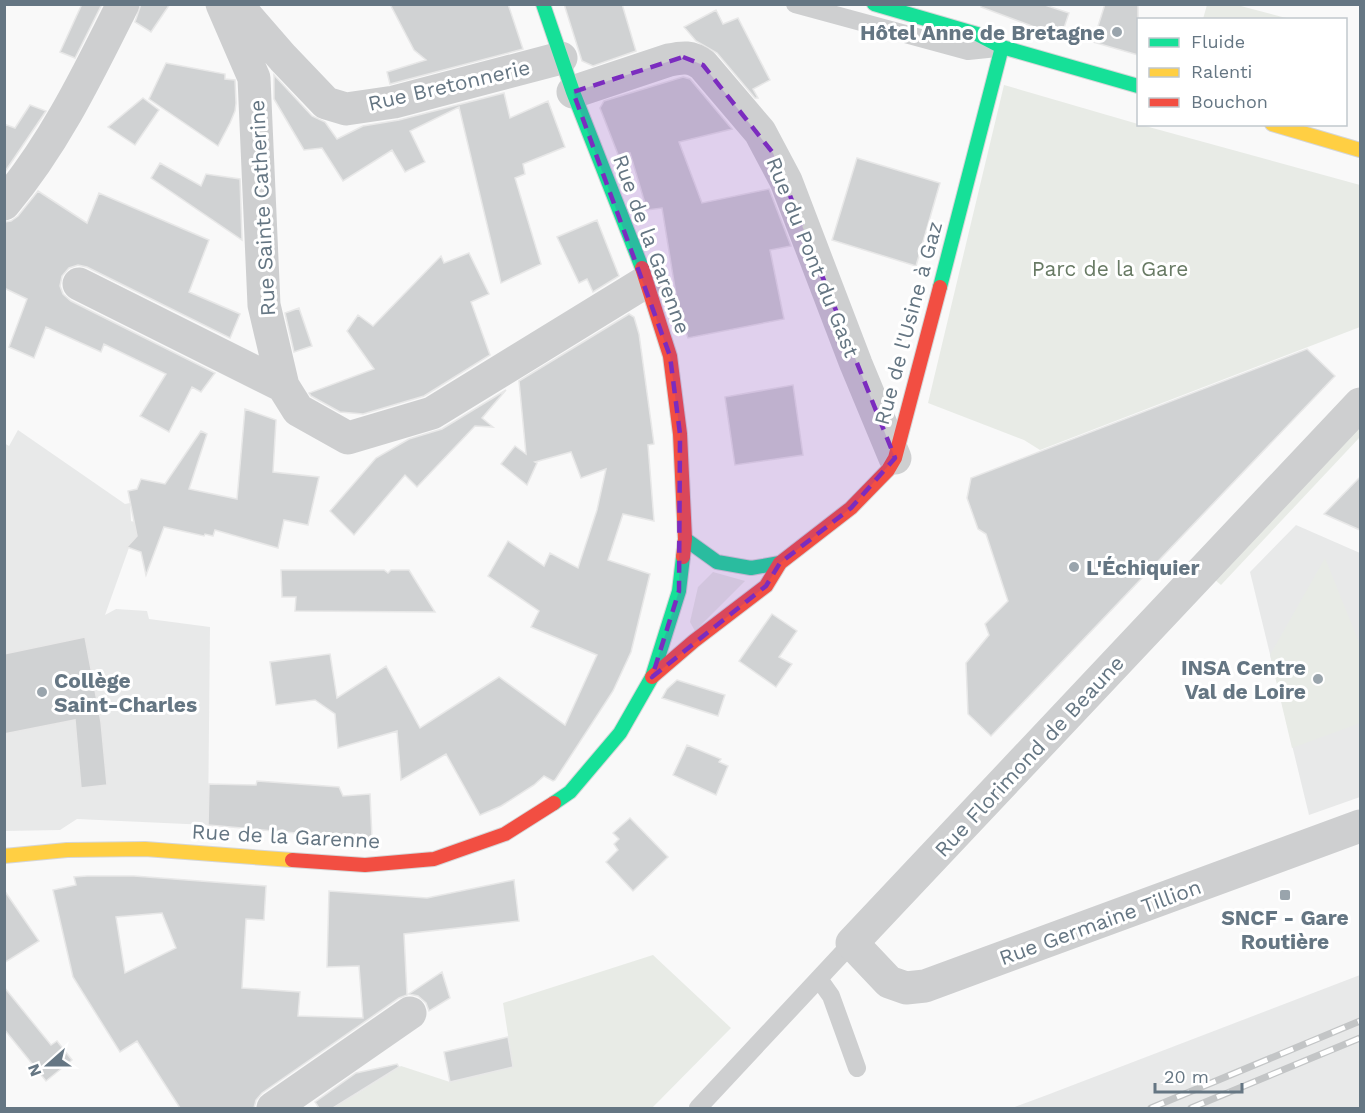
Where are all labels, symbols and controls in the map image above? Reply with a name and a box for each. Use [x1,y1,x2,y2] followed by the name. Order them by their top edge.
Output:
[1137,18,1347,126] legend
[860,20,1105,45] place label: Hôtel Anne de Bretagne
[1110,25,1124,39] marker: Hôtel Anne de Bretagne
[1191,31,1245,52] text: Fluide
[366,54,532,116] street label: Rue Bretonnerie
[1191,61,1252,82] text: Ralenti
[1191,91,1268,112] text: Bouchon
[244,99,280,317] street label: Rue Sainte Catherine
[608,151,696,337] street label: Rue de la Garenne
[761,153,865,361] street label: Rue du Pont du Gast
[869,218,947,428] street label: Rue de l'Usine à Gaz
[1032,256,1188,281] park label: Parc de la Gare
[1086,555,1199,580] place label: L'Échiquier
[1067,560,1081,574] marker: L'Échiquier
[929,650,1129,862] street label: Rue Florimond de Beaune
[1181,655,1306,704] place label: INSA Centre Val de Loire
[54,668,197,717] place label: Collège Saint-Charles
[1311,672,1325,686] marker: INSA Centre Val de Loire
[35,685,49,699] marker: Collège Saint-Charles
[191,819,381,853] street label: Rue de la Garenne
[996,874,1204,970] street label: Rue Germaine Tillion
[1278,888,1292,902] marker: SNCF - Gare Routière
[1221,905,1349,954] place label: SNCF - Gare Routière
[18,1035,78,1095] north arrow
[1155,1056,1242,1094] scale bar
[23,1061,45,1079] text: N
[1164,1066,1209,1087] text: 20 m

